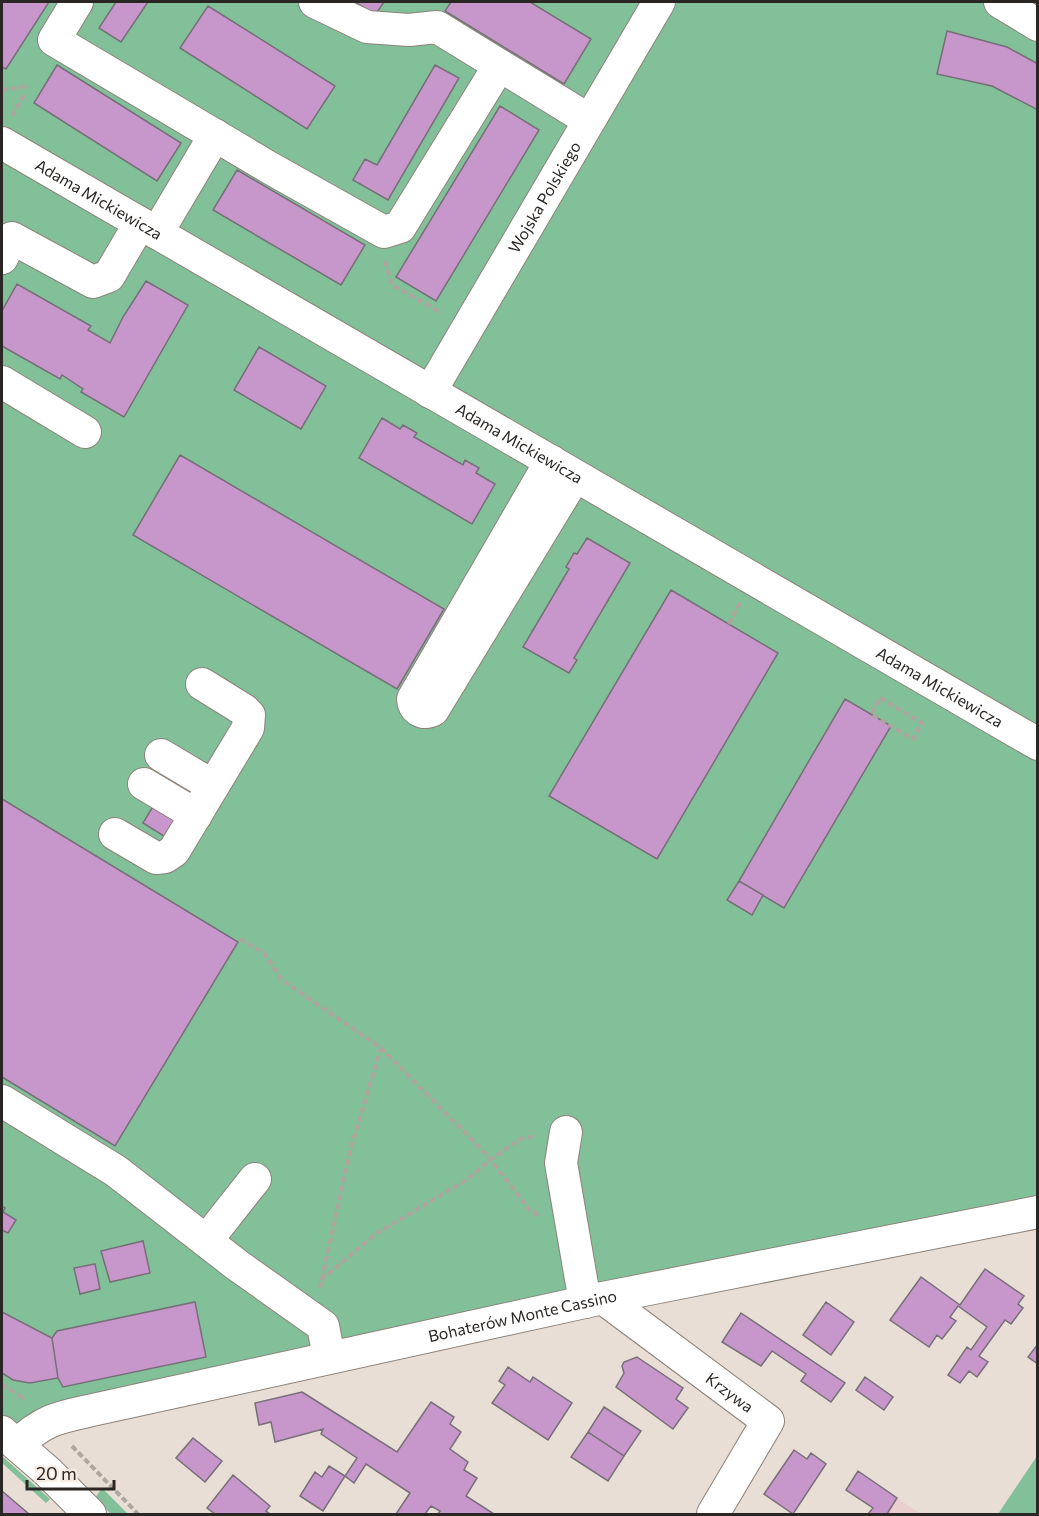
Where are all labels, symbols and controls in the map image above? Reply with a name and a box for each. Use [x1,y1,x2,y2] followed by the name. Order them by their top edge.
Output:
[504,138,584,256] street label: Wojska Polskiego
[32,155,166,243] street label: Adama Mickiewicza
[453,398,586,487] street label: Adama Mickiewicza
[873,642,1007,731] street label: Adama Mickiewicza
[426,1286,618,1345] street label: Bohaterów Monte Cassino
[702,1368,757,1416] street label: Krzywa
[27,1453,114,1491] scale bar
[36,1462,77,1484] text: 20 m

